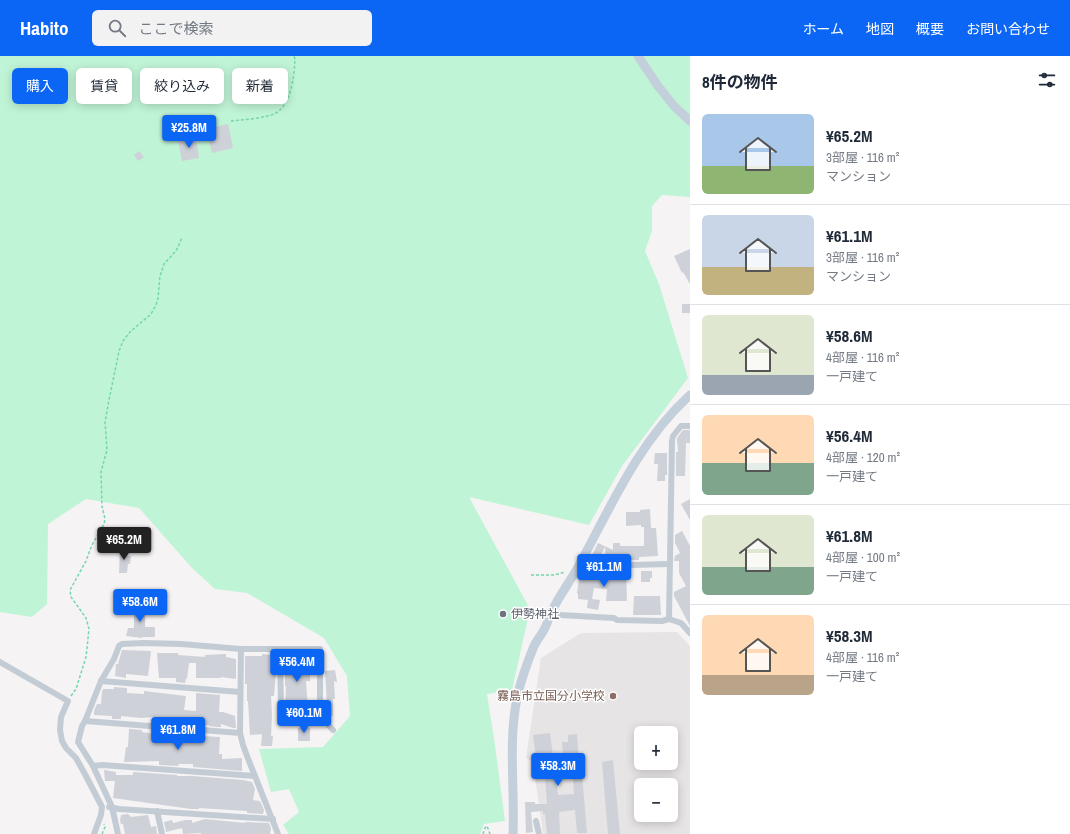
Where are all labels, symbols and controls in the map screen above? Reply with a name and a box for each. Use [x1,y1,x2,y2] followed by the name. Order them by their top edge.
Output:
[92,10,372,46] search box
[20,15,68,41] text: Habito
[106,17,128,39] icon: search
[138,18,214,39] text: ここで検索
[802,20,844,38] text: ホーム
[866,20,894,38] text: 地図
[916,20,944,38] text: 概要
[966,20,1050,38] text: お問い合わせ
[12,68,68,104] chip: 購入
[76,68,132,104] chip: 賃貸
[140,68,224,104] chip: 絞り込み
[232,68,288,104] chip: 新着
[1036,69,1058,91] icon: filters
[702,70,778,93] text: 8件の物件
[156,115,222,149] pin: ¥25.8M
[171,119,207,136] text: ¥25.8M
[826,124,873,147] text: ¥65.2M
[734,130,782,178] icon: home
[826,149,899,166] text: 3部屋 · 116 m²
[826,168,891,185] text: マンション
[826,224,873,247] text: ¥61.1M
[734,231,782,279] icon: home
[826,249,899,266] text: 3部屋 · 116 m²
[826,268,891,285] text: マンション
[826,324,873,347] text: ¥58.6M
[734,331,782,379] icon: home
[826,349,899,366] text: 4部屋 · 116 m²
[826,368,878,385] text: 一戸建て
[826,424,873,447] text: ¥56.4M
[734,431,782,479] icon: home
[826,449,900,466] text: 4部屋 · 120 m²
[826,468,878,485] text: 一戸建て
[826,524,873,547] text: ¥61.8M
[91,527,157,561] pin: ¥65.2M
[106,531,142,548] text: ¥65.2M
[734,531,782,579] icon: home
[826,549,900,566] text: 4部屋 · 100 m²
[571,554,637,588] pin: ¥61.1M
[586,558,622,575] text: ¥61.1M
[826,568,878,585] text: 一戸建て
[107,589,173,623] pin: ¥58.6M
[122,593,158,610] text: ¥58.6M
[511,606,559,622] place label: 伊勢神社
[498,609,508,619] marker: 伊勢神社
[826,624,873,647] text: ¥58.3M
[734,631,782,679] icon: home
[264,649,330,683] pin: ¥56.4M
[826,649,899,666] text: 4部屋 · 116 m²
[279,653,315,670] text: ¥56.4M
[826,668,878,685] text: 一戸建て
[497,688,605,704] place label: 霧島市立国分小学校
[608,691,618,701] marker: 霧島市立国分小学校
[271,700,337,734] pin: ¥60.1M
[286,704,322,721] text: ¥60.1M
[145,717,211,751] pin: ¥61.8M
[160,721,196,738] text: ¥61.8M
[634,726,678,822] map controls
[634,726,678,770] button: +
[525,753,591,787] pin: ¥58.3M
[540,757,576,774] text: ¥58.3M
[634,778,678,822] button: −

